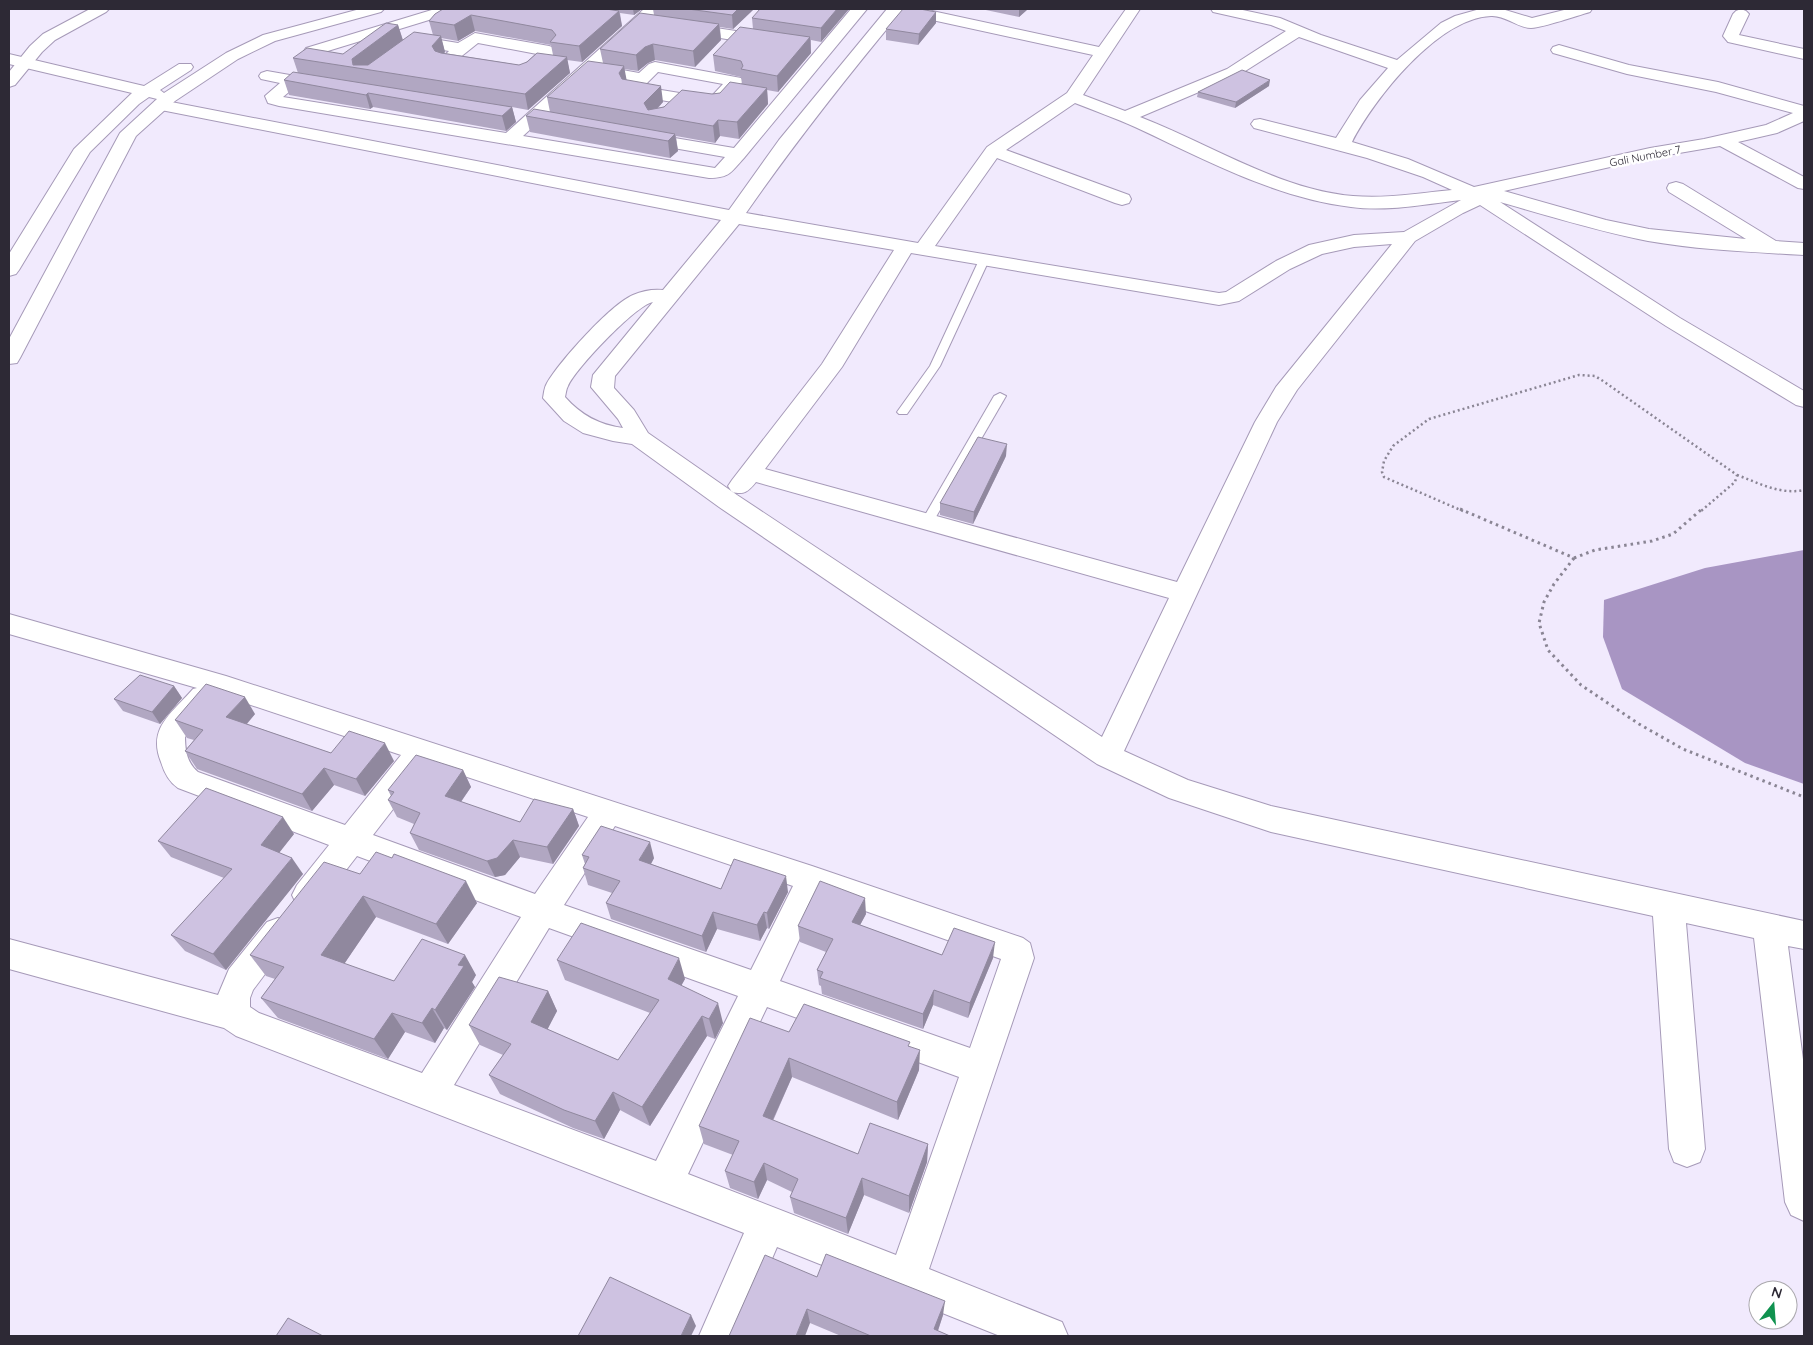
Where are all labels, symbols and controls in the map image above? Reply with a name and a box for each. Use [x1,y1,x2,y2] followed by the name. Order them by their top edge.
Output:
[1608,142,1682,170] street label: Gali Number 7
[1748,1280,1798,1330] north arrow
[1769,1282,1784,1303] text: N

